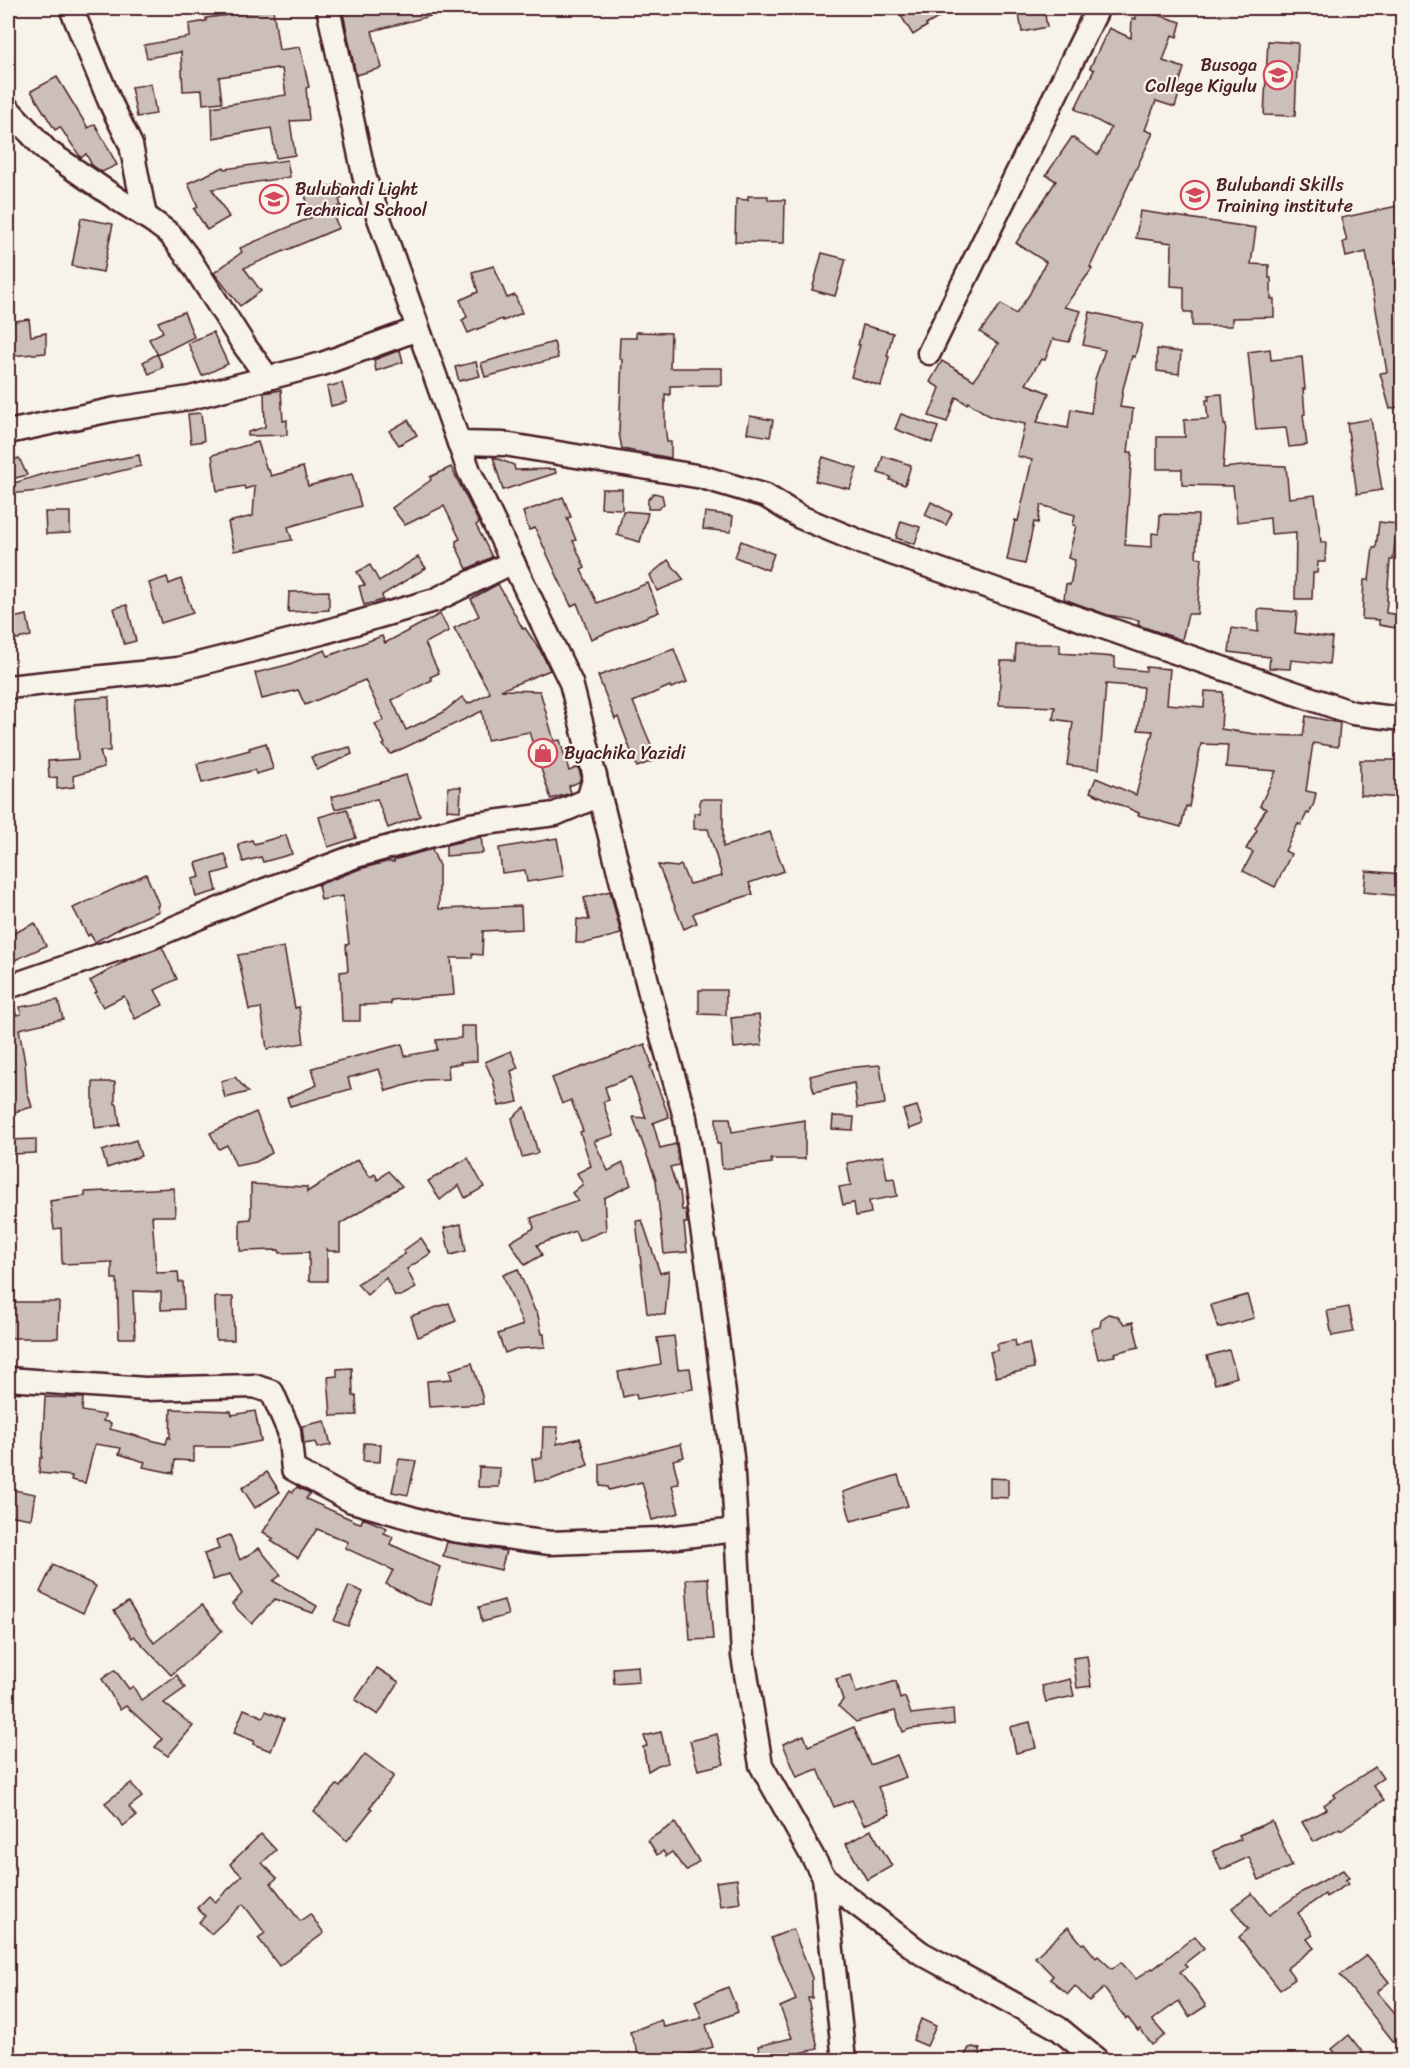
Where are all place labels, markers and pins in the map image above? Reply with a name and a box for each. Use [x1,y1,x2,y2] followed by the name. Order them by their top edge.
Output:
[1145,49,1257,102] place label: Busoga College Kigulu
[1262,59,1294,91] school or university icon: Busoga College Kigulu
[1216,169,1353,222] place label: Bulubandi Skills Training institute
[295,173,428,226] place label: Bulubandi Light Technical School
[1179,179,1211,211] school or university icon: Bulubandi Skills Training institute
[258,183,290,215] school or university icon: Bulubandi Light Technical School
[527,737,559,769] shop icon: Byachika Yazidi
[564,737,686,769] place label: Byachika Yazidi

